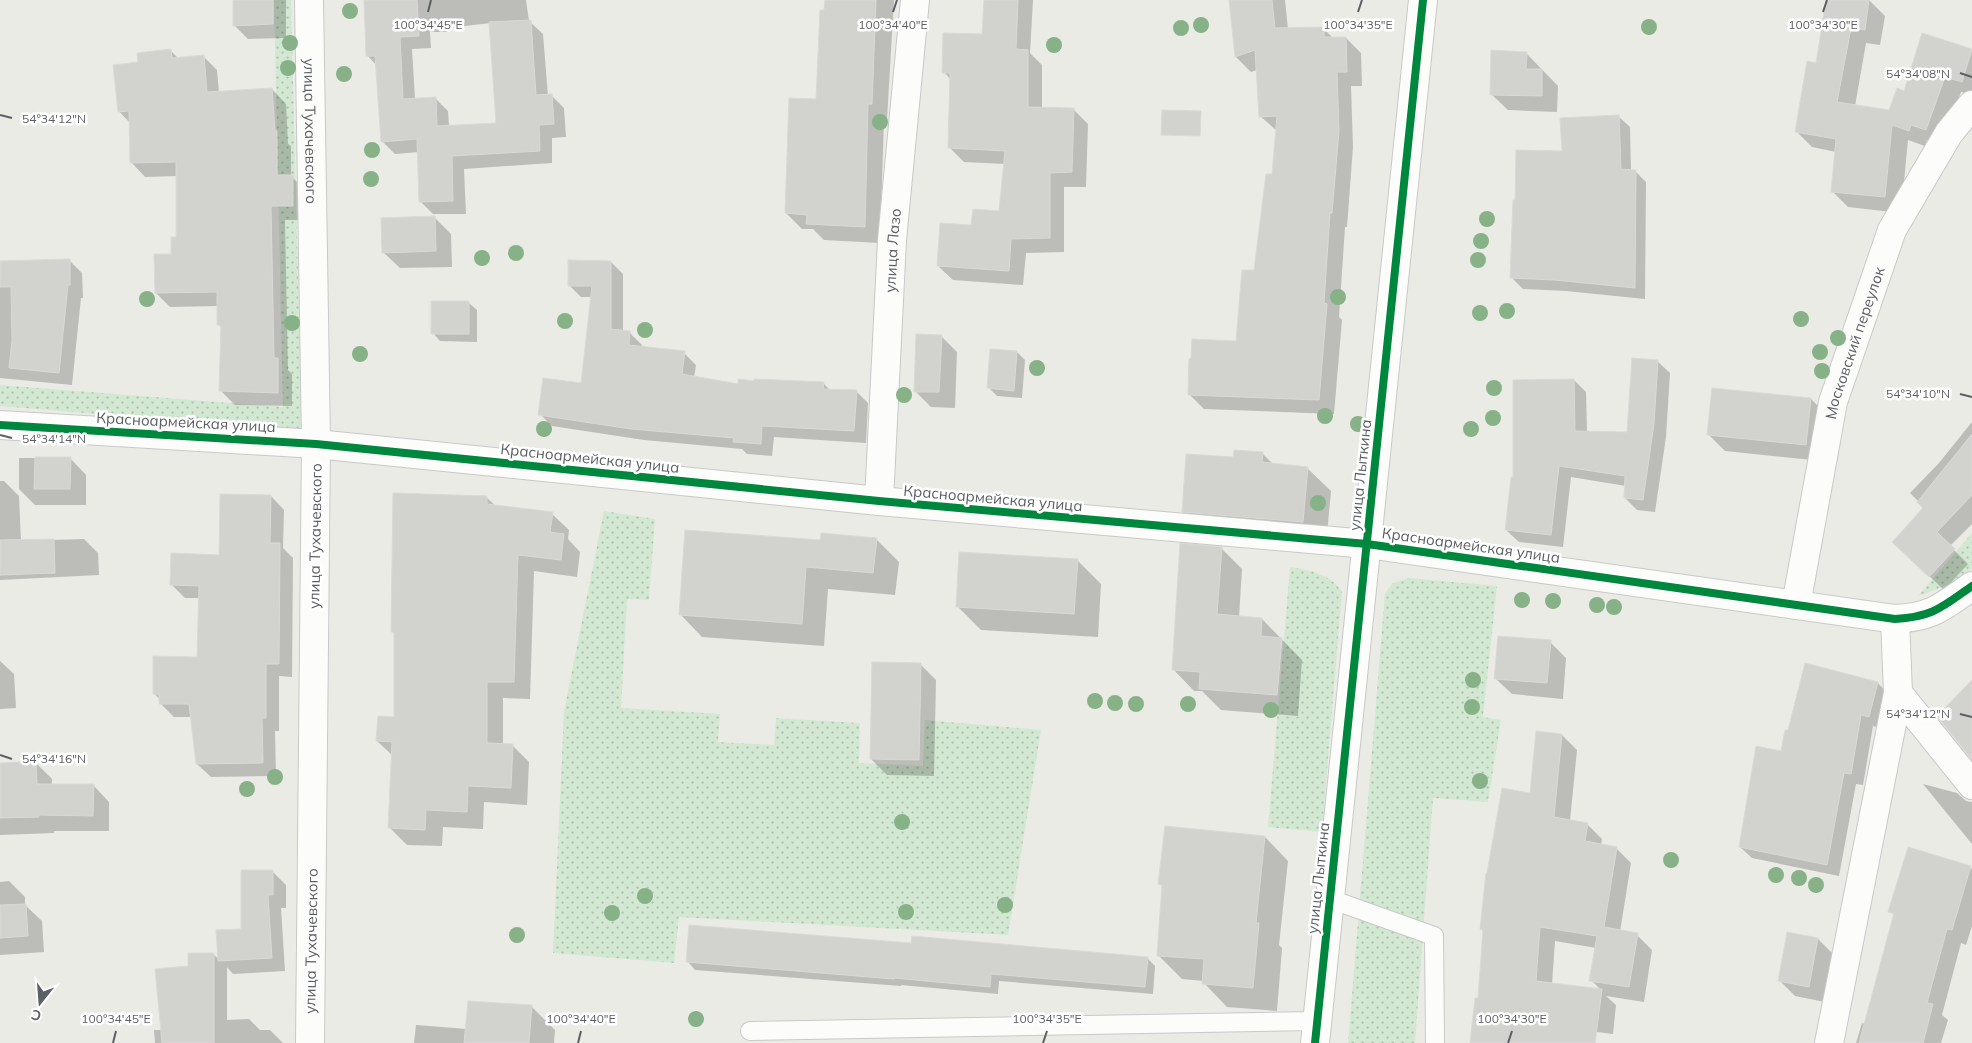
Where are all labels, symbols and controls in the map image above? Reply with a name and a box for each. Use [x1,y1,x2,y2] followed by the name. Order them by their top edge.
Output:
[393,17,463,32] text: 100°34'45"E
[858,17,928,32] text: 100°34'40"E
[1323,17,1393,32] text: 100°34'35"E
[1788,17,1858,32] text: 100°34'30"E
[300,58,322,204] street label: улица Тухачевского
[1886,66,1950,81] text: 54°34'08"N
[22,111,86,126] text: 54°34'12"N
[880,207,905,293] street label: улица Лазо
[1821,263,1889,421] street label: Московский переулок
[1886,386,1950,401] text: 54°34'10"N
[96,408,276,436] street label: Красноармейская улица
[1345,418,1375,532] street label: улица Лыткина
[22,431,86,446] text: 54°34'14"N
[500,439,680,477] street label: Красноармейская улица
[304,463,326,609] street label: улица Тухачевского
[903,481,1083,515] street label: Красноармейская улица
[1381,523,1561,567] street label: Красноармейская улица
[1886,706,1950,721] text: 54°34'12"N
[22,751,86,766] text: 54°34'16"N
[1303,821,1333,935] street label: улица Лыткина
[300,868,322,1014] street label: улица Тухачевского
[15,978,65,1028] north arrow
[29,1005,43,1025] text: С
[81,1011,151,1026] text: 100°34'45"E
[546,1011,616,1026] text: 100°34'40"E
[1012,1011,1082,1026] text: 100°34'35"E
[1477,1011,1547,1026] text: 100°34'30"E

